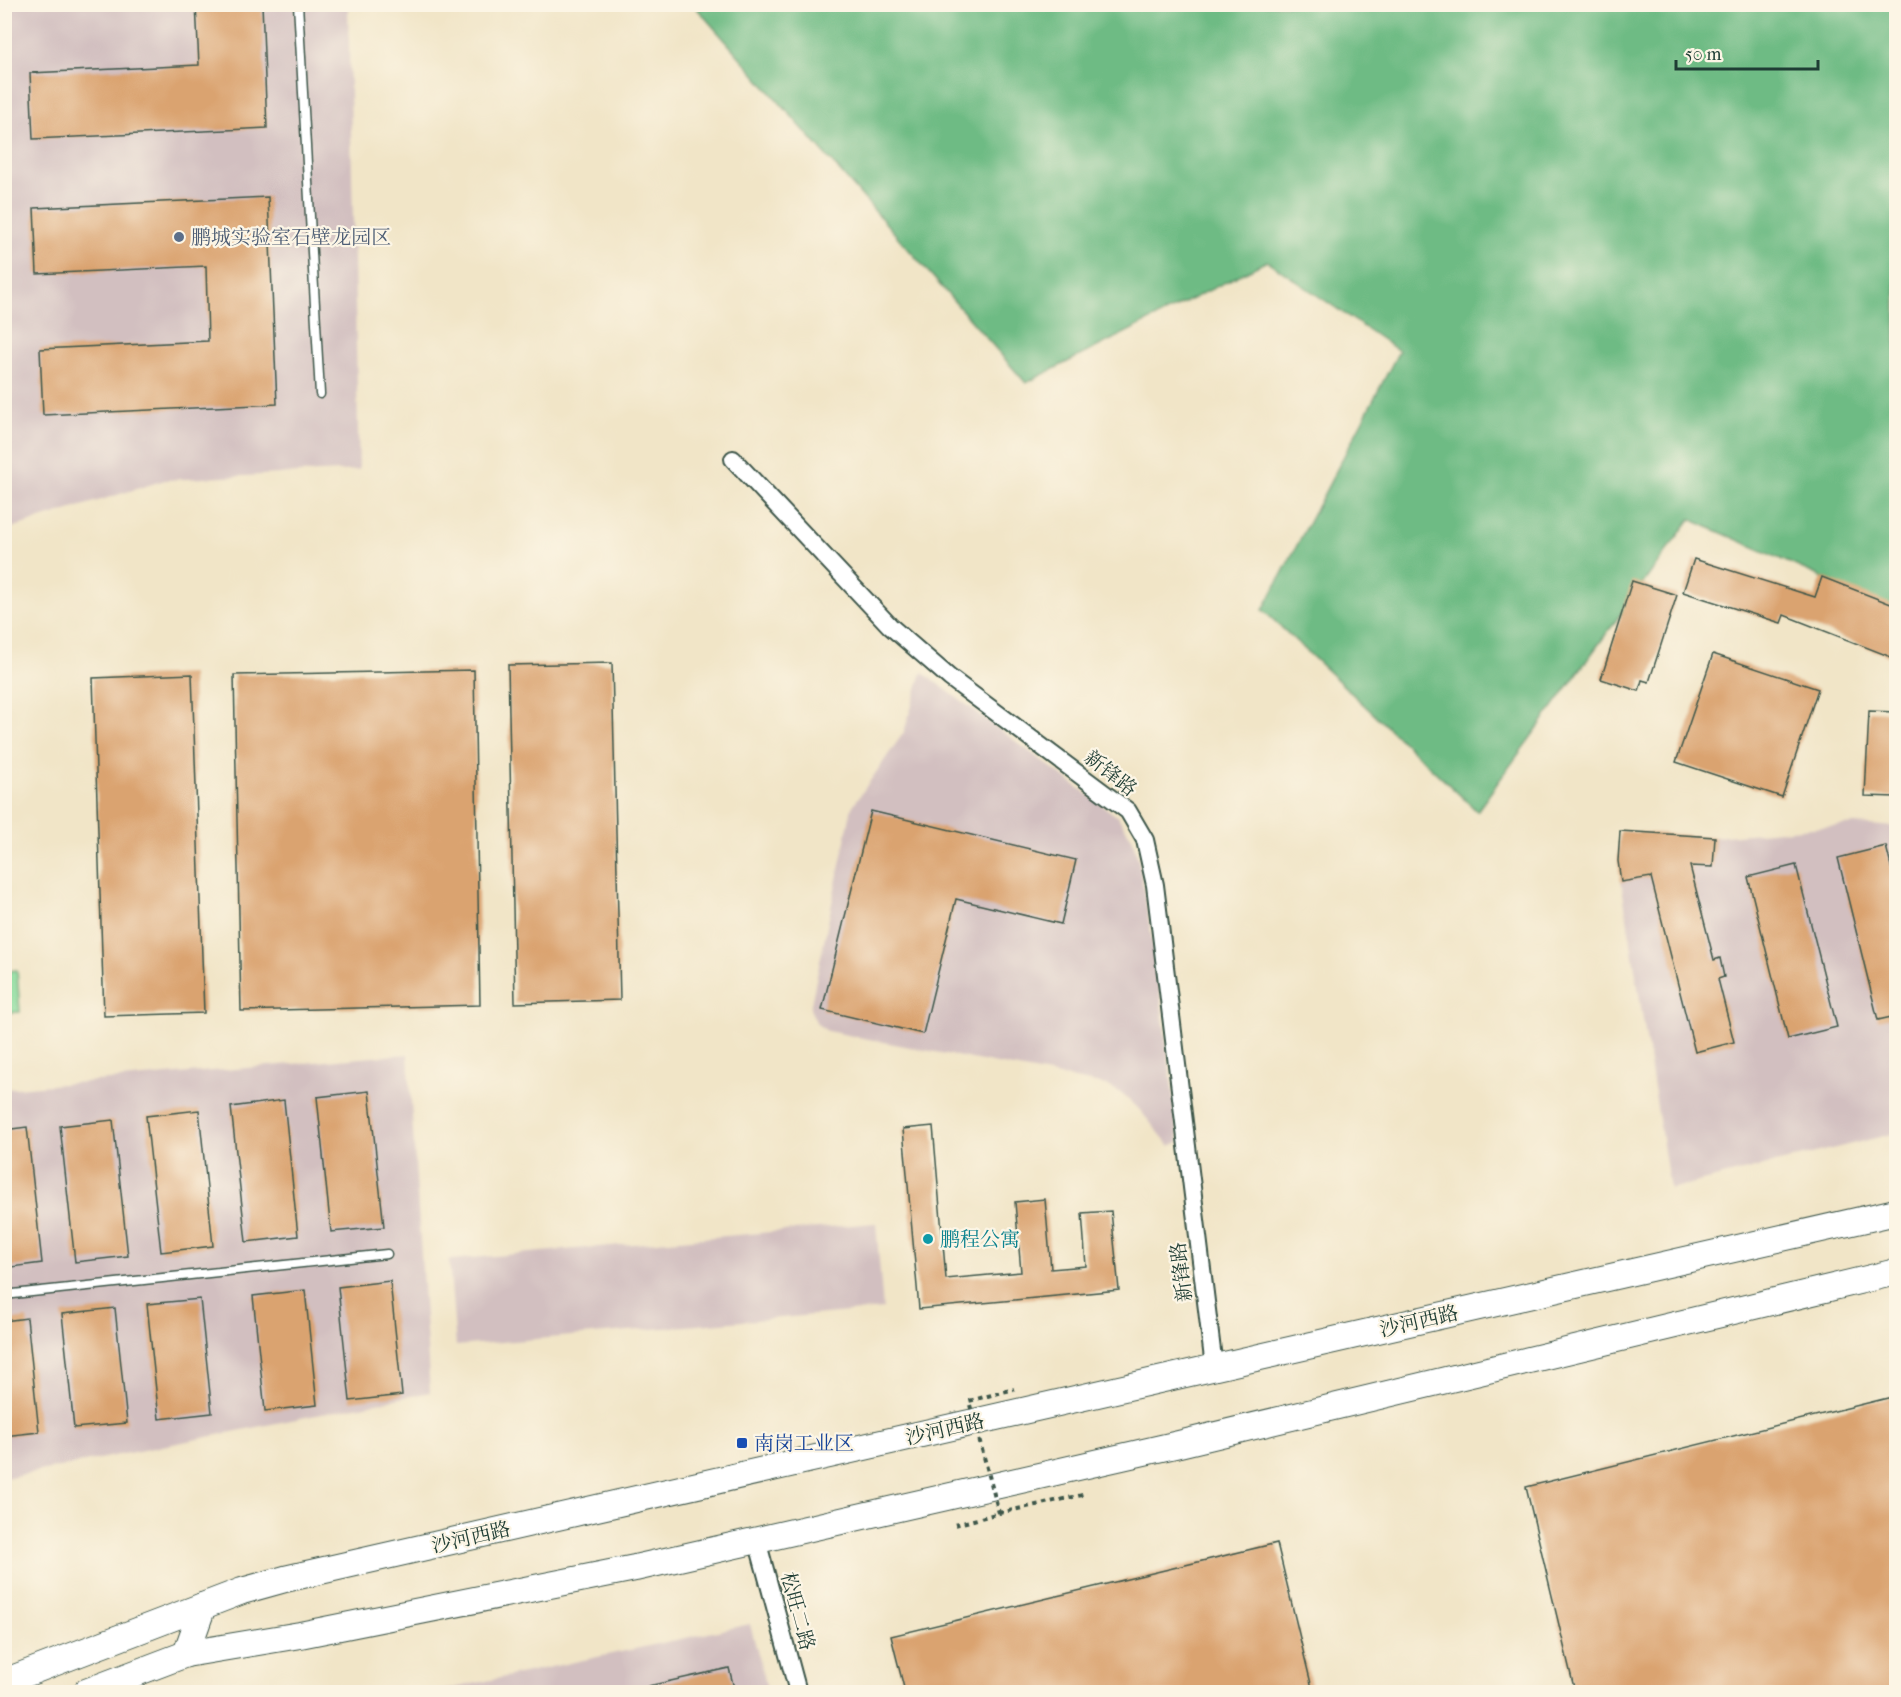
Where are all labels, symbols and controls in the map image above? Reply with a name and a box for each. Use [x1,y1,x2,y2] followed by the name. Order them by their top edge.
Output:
[1676,33,1818,71] scale bar
[1685,44,1722,65] text: 50 m
[191,226,391,249] place label: 鹏城实验室石壁龙园区
[172,230,186,244] marker: 鹏城实验室石壁龙园区
[1080,746,1141,801] street label: 新锋路
[940,1228,1020,1251] place label: 鹏程公寓
[921,1232,935,1246] marker: 鹏程公寓
[1166,1241,1197,1303] street label: 新锋路
[1378,1301,1461,1342] street label: 沙河西路
[904,1409,987,1450] street label: 沙河西路
[754,1432,854,1455] place label: 南岗工业区
[735,1436,749,1450] marker: 南岗工业区
[430,1517,513,1558] street label: 沙河西路
[776,1570,819,1653] street label: 松旺二路

